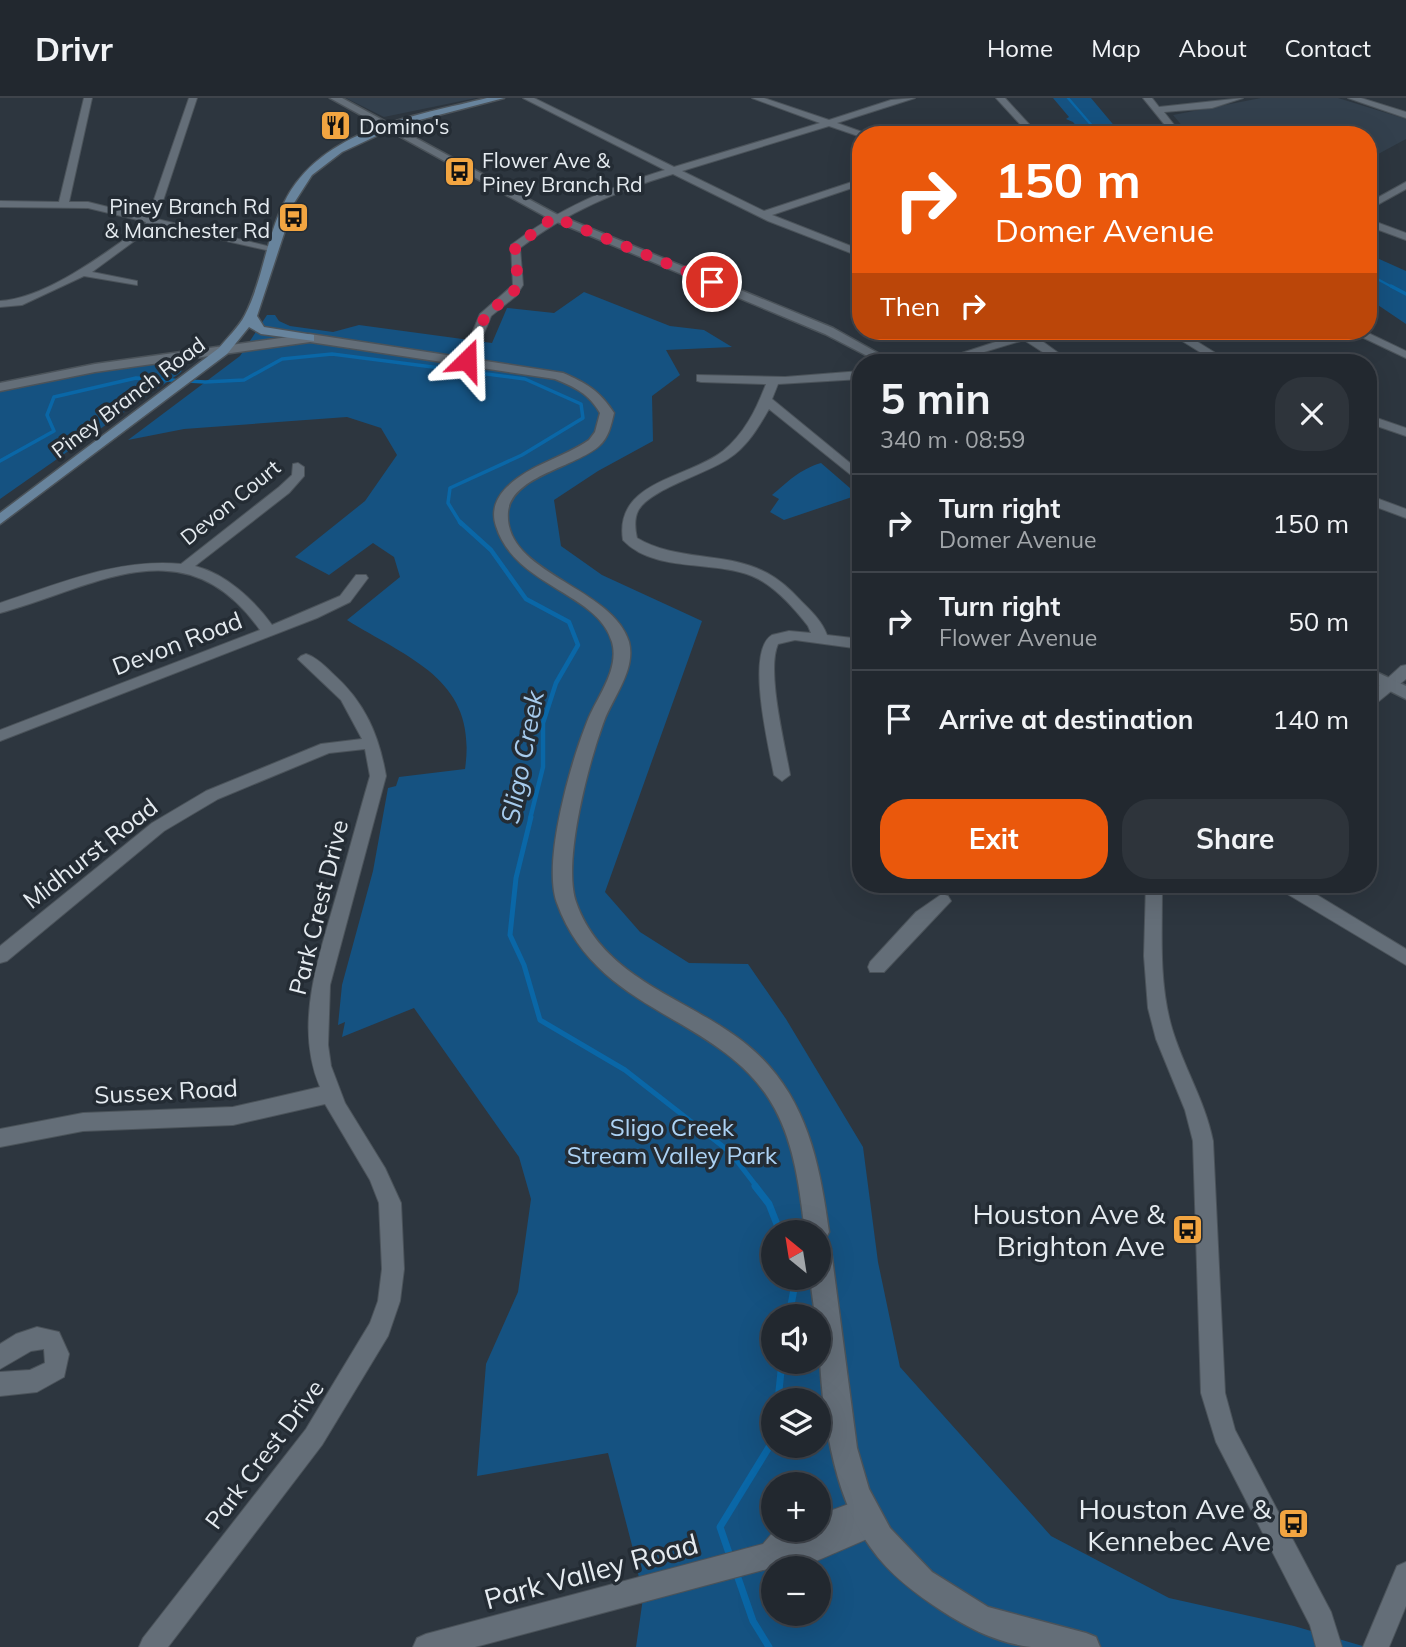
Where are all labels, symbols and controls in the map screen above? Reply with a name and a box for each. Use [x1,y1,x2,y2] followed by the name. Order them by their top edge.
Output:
[35,28,113,69] text: Drivr
[987,33,1053,63] text: Home
[1091,33,1141,63] text: Map
[1179,33,1247,63] text: About
[1285,33,1371,63] text: Contact
[319,109,353,143] restaurant icon: Domino's
[359,113,449,139] place label: Domino's
[482,147,643,197] place label: Flower Ave & Piney Branch Rd
[995,149,1141,210] text: 150 m
[880,154,971,245] icon: right
[442,155,476,189] bus stop icon: Flower Ave & Piney Branch Rd
[104,193,270,243] place label: Piney Branch Rd & Manchester Rd
[276,201,310,235] bus stop icon: Piney Branch Rd & Manchester Rd
[995,210,1214,250] text: Domer Avenue
[682,252,742,312] pin
[693,263,731,301] icon: arrive
[954,287,992,325] icon: right
[880,290,940,323] text: Then
[430,323,504,397] position arrow
[46,331,210,463] street label: Piney Branch Road
[880,372,991,425] text: 5 min
[1275,377,1349,451] button: close
[880,425,1025,454] text: 340 m · 08:59
[175,454,285,550] street label: Devon Court
[939,492,1060,525] text: Turn right
[880,504,918,542] icon: right
[1273,507,1349,540] text: 150 m
[939,525,1097,554] text: Domer Avenue
[939,590,1060,623] text: Turn right
[880,602,918,640] icon: right
[108,605,246,681] street label: Devon Road
[1288,605,1349,638] text: 50 m
[939,623,1097,652] text: Flower Avenue
[493,687,551,826] water label: Sligo Creek
[880,700,918,738] icon: arrive
[939,703,1194,736] text: Arrive at destination
[1273,703,1349,736] text: 140 m
[17,791,163,915] street label: Midhurst Road
[880,799,1108,879] button: Exit
[1122,799,1349,879] button: Share
[282,816,354,998] street label: Park Crest Drive
[94,1072,238,1110] street label: Sussex Road
[567,1112,778,1170] park label: Sligo Creek Stream Valley Park
[972,1196,1166,1263] place label: Houston Ave & Brighton Ave
[1171,1212,1205,1246] bus stop icon: Houston Ave & Brighton Ave
[761,1220,831,1290] north arrow
[761,1220,831,1626] map controls
[761,1304,831,1374] button: sound
[198,1373,330,1535] street label: Park Crest Drive
[761,1388,831,1458] button: layers
[761,1472,831,1542] button: +
[1078,1491,1272,1558] place label: Houston Ave & Kennebec Ave
[1277,1507,1311,1541] bus stop icon: Houston Ave & Kennebec Ave
[480,1526,702,1616] street label: Park Valley Road
[761,1556,831,1626] button: −

